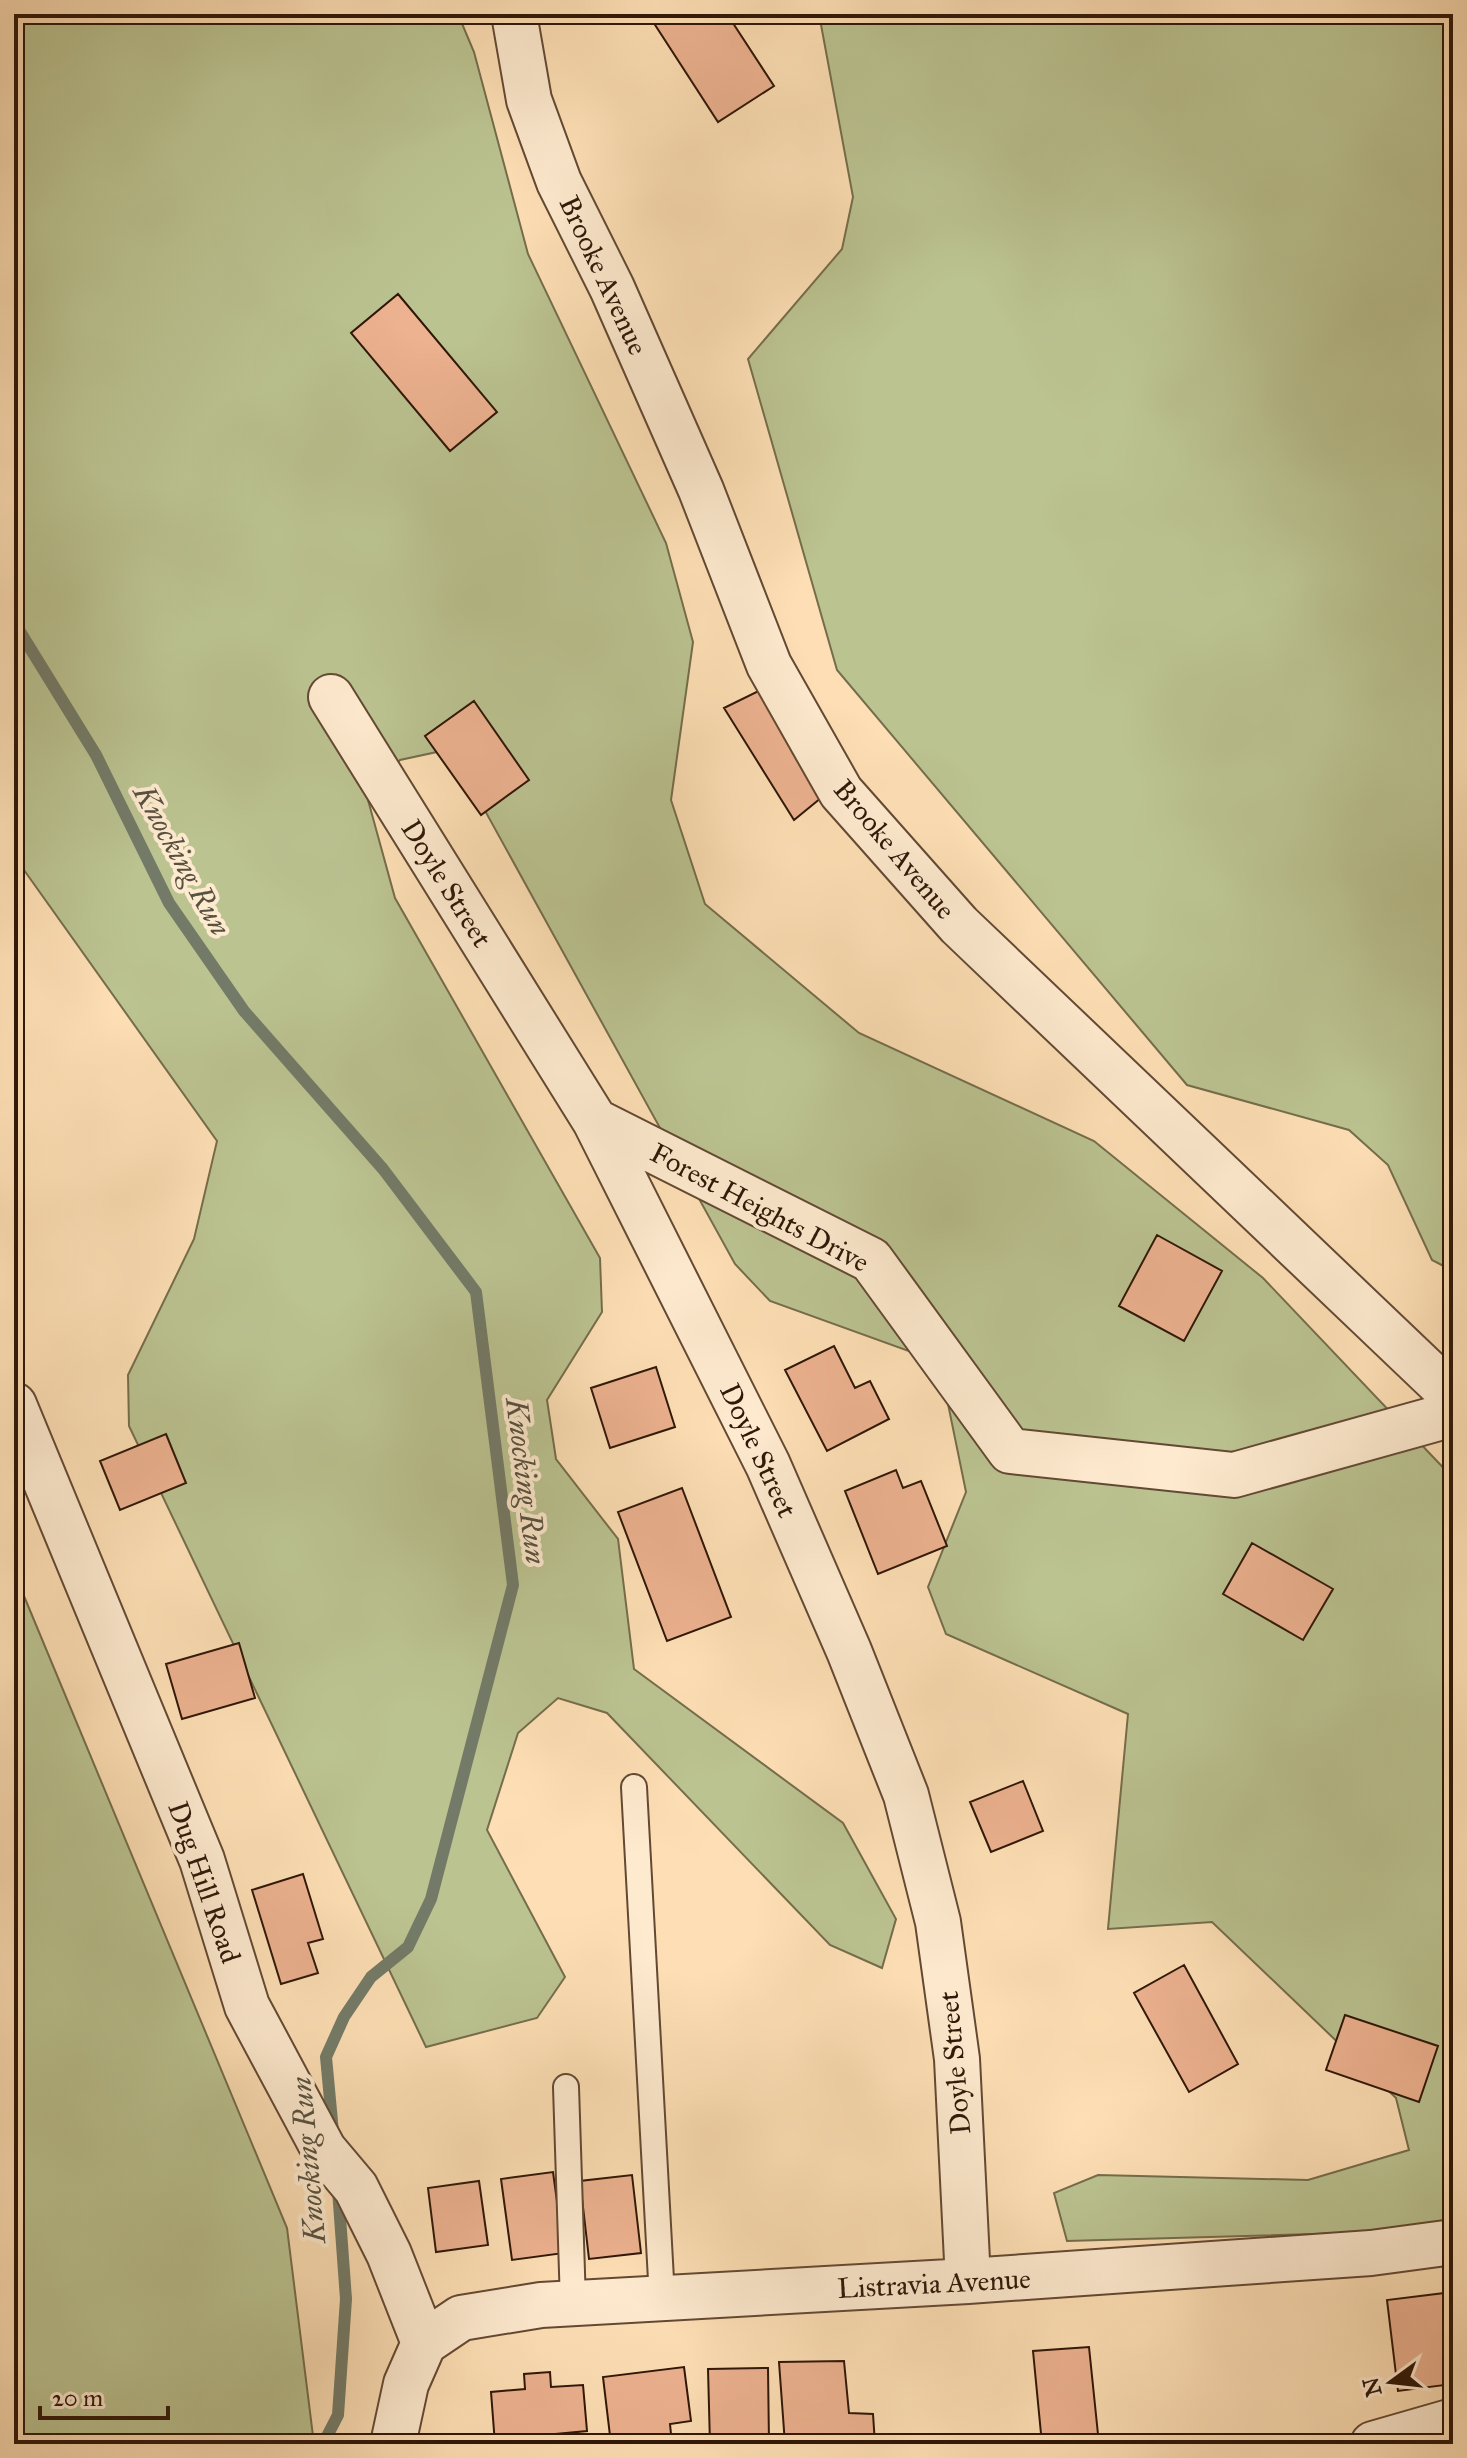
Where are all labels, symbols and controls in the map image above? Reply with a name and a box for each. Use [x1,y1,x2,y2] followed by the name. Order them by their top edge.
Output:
[551,190,656,360] street label: Brooke Avenue
[826,772,963,926] street label: Brooke Avenue
[125,776,238,942] water label: Knocking Run
[394,813,500,954] street label: Doyle Street
[644,1135,875,1280] street label: Forest Heights Drive
[712,1378,805,1523] street label: Doyle Street
[498,1394,554,1566] water label: Knocking Run
[160,1797,249,1968] street label: Dug Hill Road
[931,1990,978,2136] street label: Doyle Street
[283,2075,333,2247] water label: Knocking Run
[836,2261,1032,2306] street label: Listravia Avenue
[1351,2342,1431,2422] north arrow
[40,2370,168,2420] scale bar
[1357,2374,1388,2400] text: N
[52,2383,103,2413] text: 20 m

